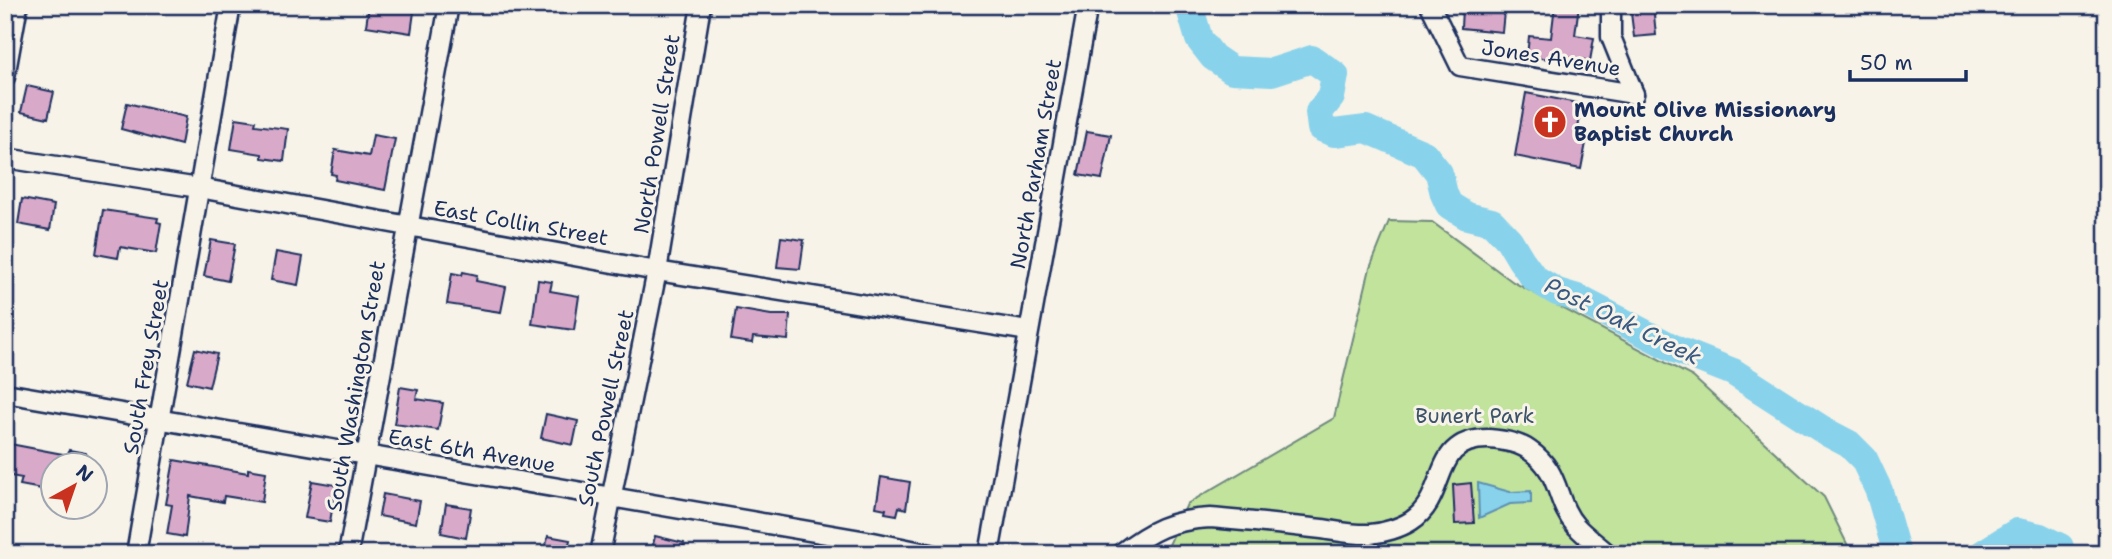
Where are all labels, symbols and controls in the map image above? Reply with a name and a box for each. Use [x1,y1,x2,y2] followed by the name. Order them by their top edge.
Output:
[627,32,687,236] street label: North Powell Street
[1479,33,1623,83] street label: Jones Avenue
[1850,38,1965,82] scale bar
[1860,49,1913,77] text: 50 m
[1004,57,1068,271] street label: North Parham Street
[1574,96,1836,148] place label: Mount Olive Missionary Baptist Church
[1531,103,1569,141] church icon: Mount Olive Missionary Baptist Church
[431,194,611,252] street label: East Collin Street
[320,258,392,514] street label: South Washington Street
[1540,270,1706,372] water label: Post Oak Creek
[117,277,175,457] street label: South Frey Street
[571,307,641,509] street label: South Powell Street
[1415,402,1535,430] park label: Bunert Park
[386,422,558,480] street label: East 6th Avenue
[38,450,108,520] north arrow
[71,459,98,488] text: N

